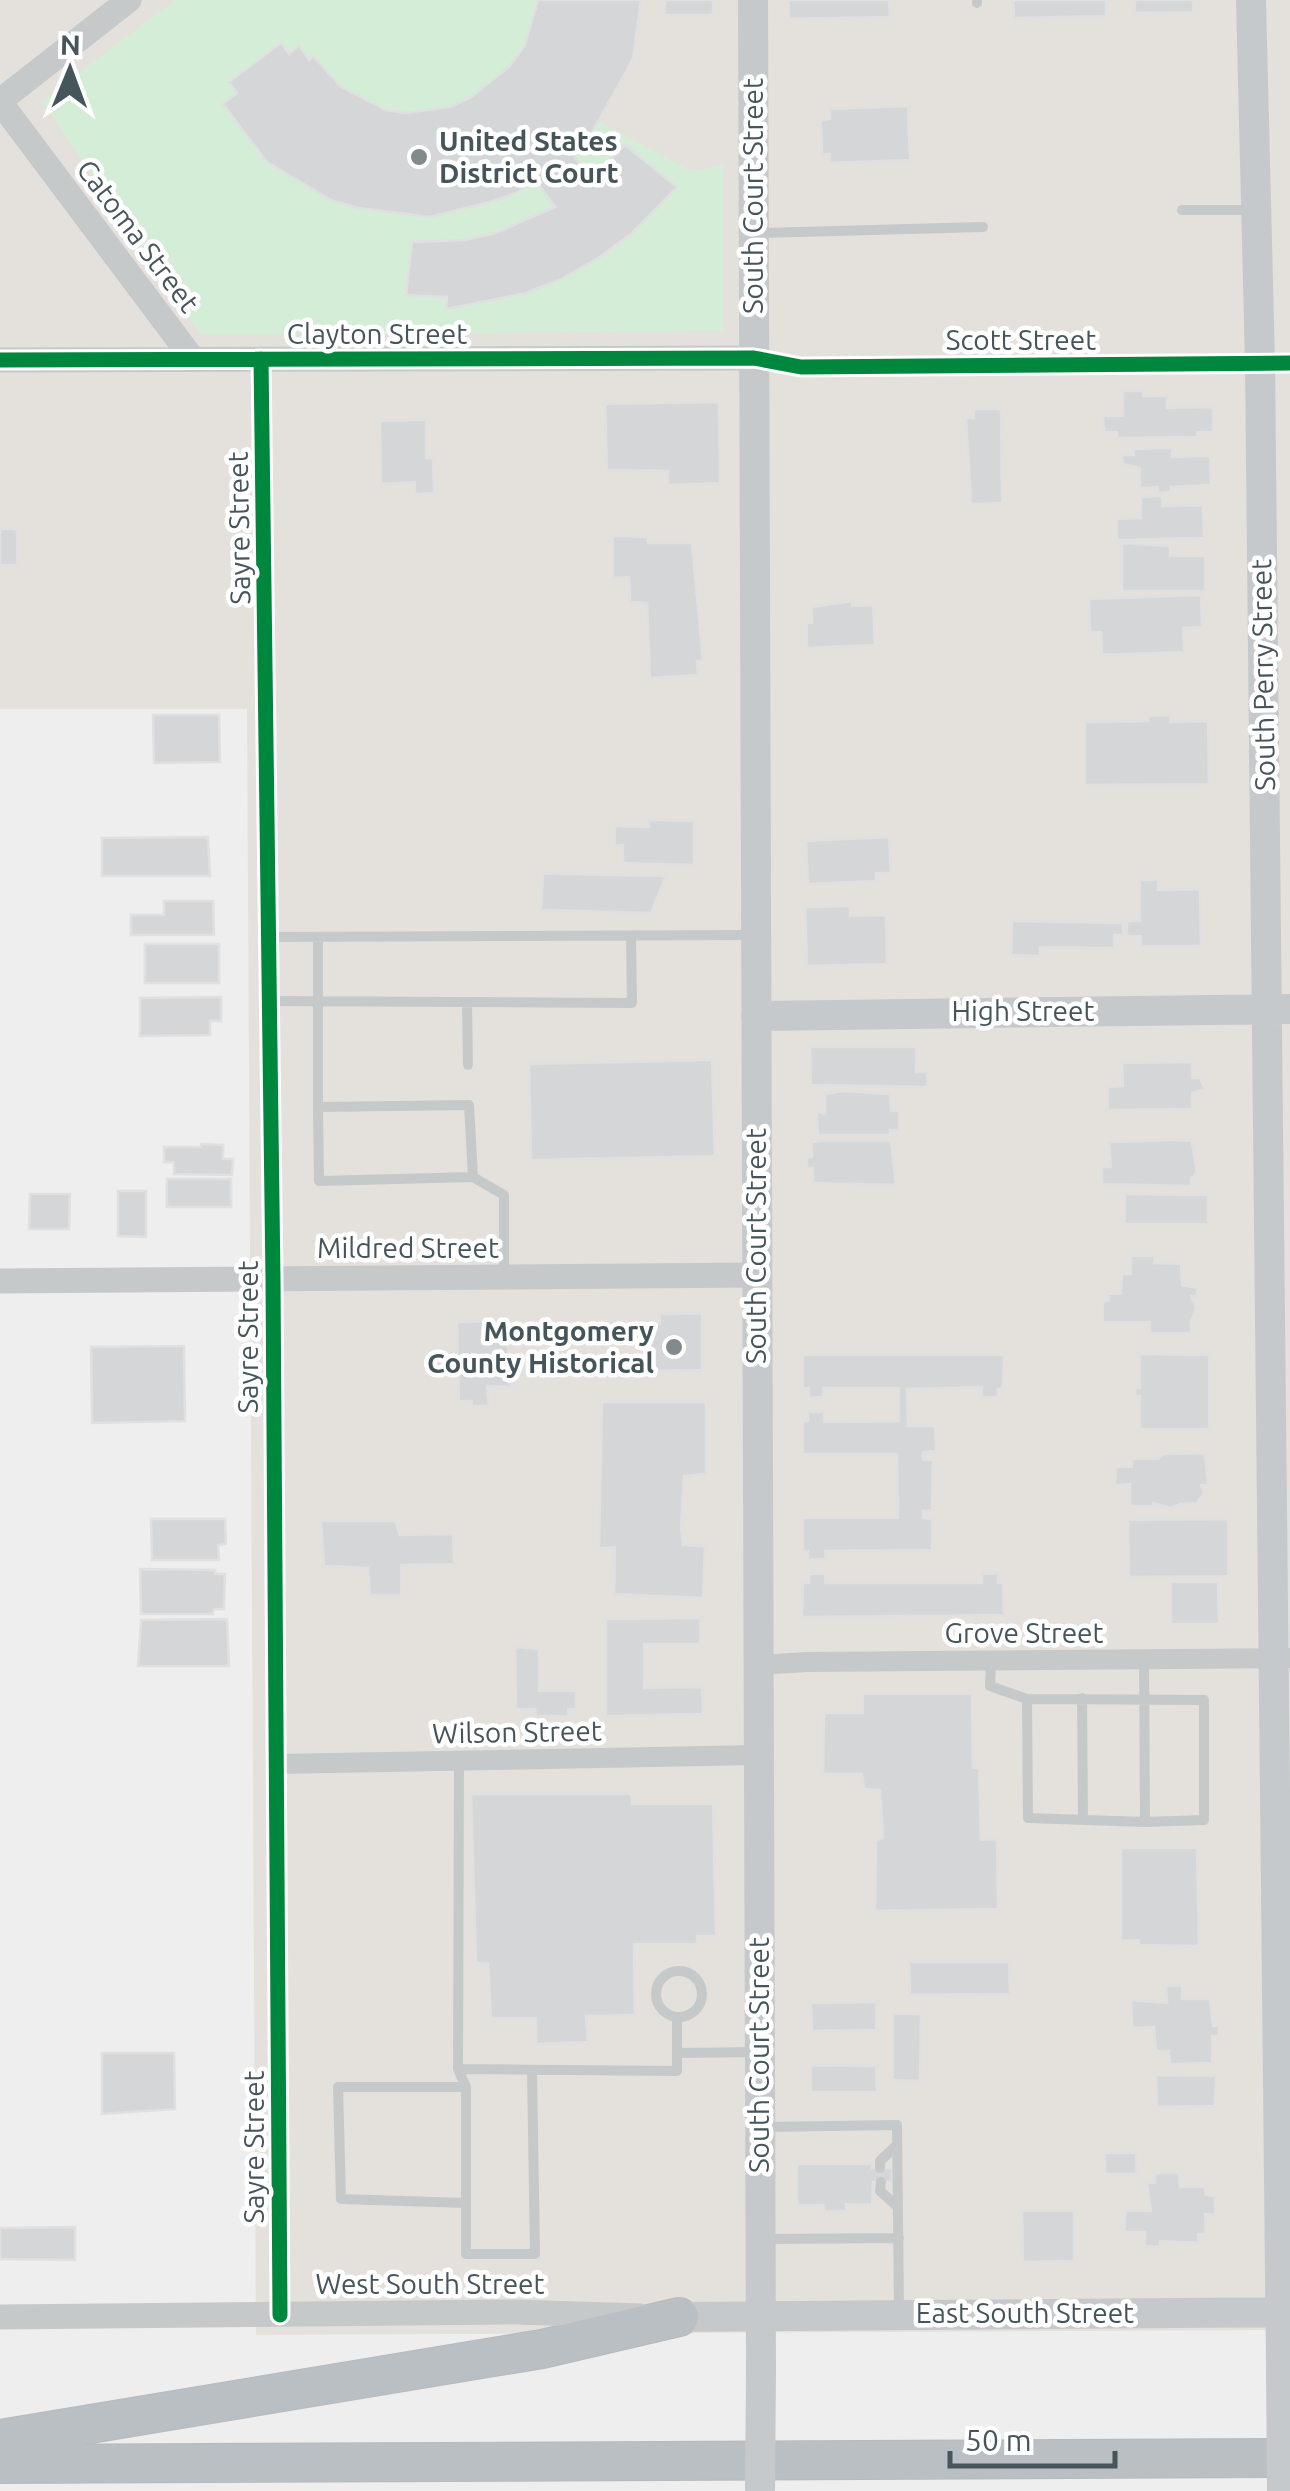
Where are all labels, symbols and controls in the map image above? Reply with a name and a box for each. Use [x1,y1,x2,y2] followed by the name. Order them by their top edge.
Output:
[20,20,120,120] north arrow
[60,29,81,60] text: N
[737,78,768,314] street label: South Court Street
[439,125,619,188] place label: United States District Court
[408,146,430,168] marker: United States District Court
[71,154,206,318] street label: Catoma Street
[287,318,467,349] street label: Clayton Street
[946,324,1096,355] street label: Scott Street
[222,451,255,605] street label: Sayre Street
[1245,559,1280,791] street label: South Perry Street
[952,995,1095,1026] street label: High Street
[740,1128,771,1364] street label: South Court Street
[317,1232,499,1263] street label: Mildred Street
[232,1260,263,1414] street label: Sayre Street
[427,1315,654,1378] place label: Montgomery County Historical
[663,1336,685,1358] marker: Montgomery County Historical
[944,1617,1104,1648] street label: Grove Street
[432,1715,602,1748] street label: Wilson Street
[743,1937,774,2173] street label: South Court Street
[238,2070,269,2224] street label: Sayre Street
[315,2268,545,2299] street label: West South Street
[916,2297,1134,2328] street label: East South Street
[950,2406,1115,2468] scale bar
[965,2423,1032,2457] text: 50 m

